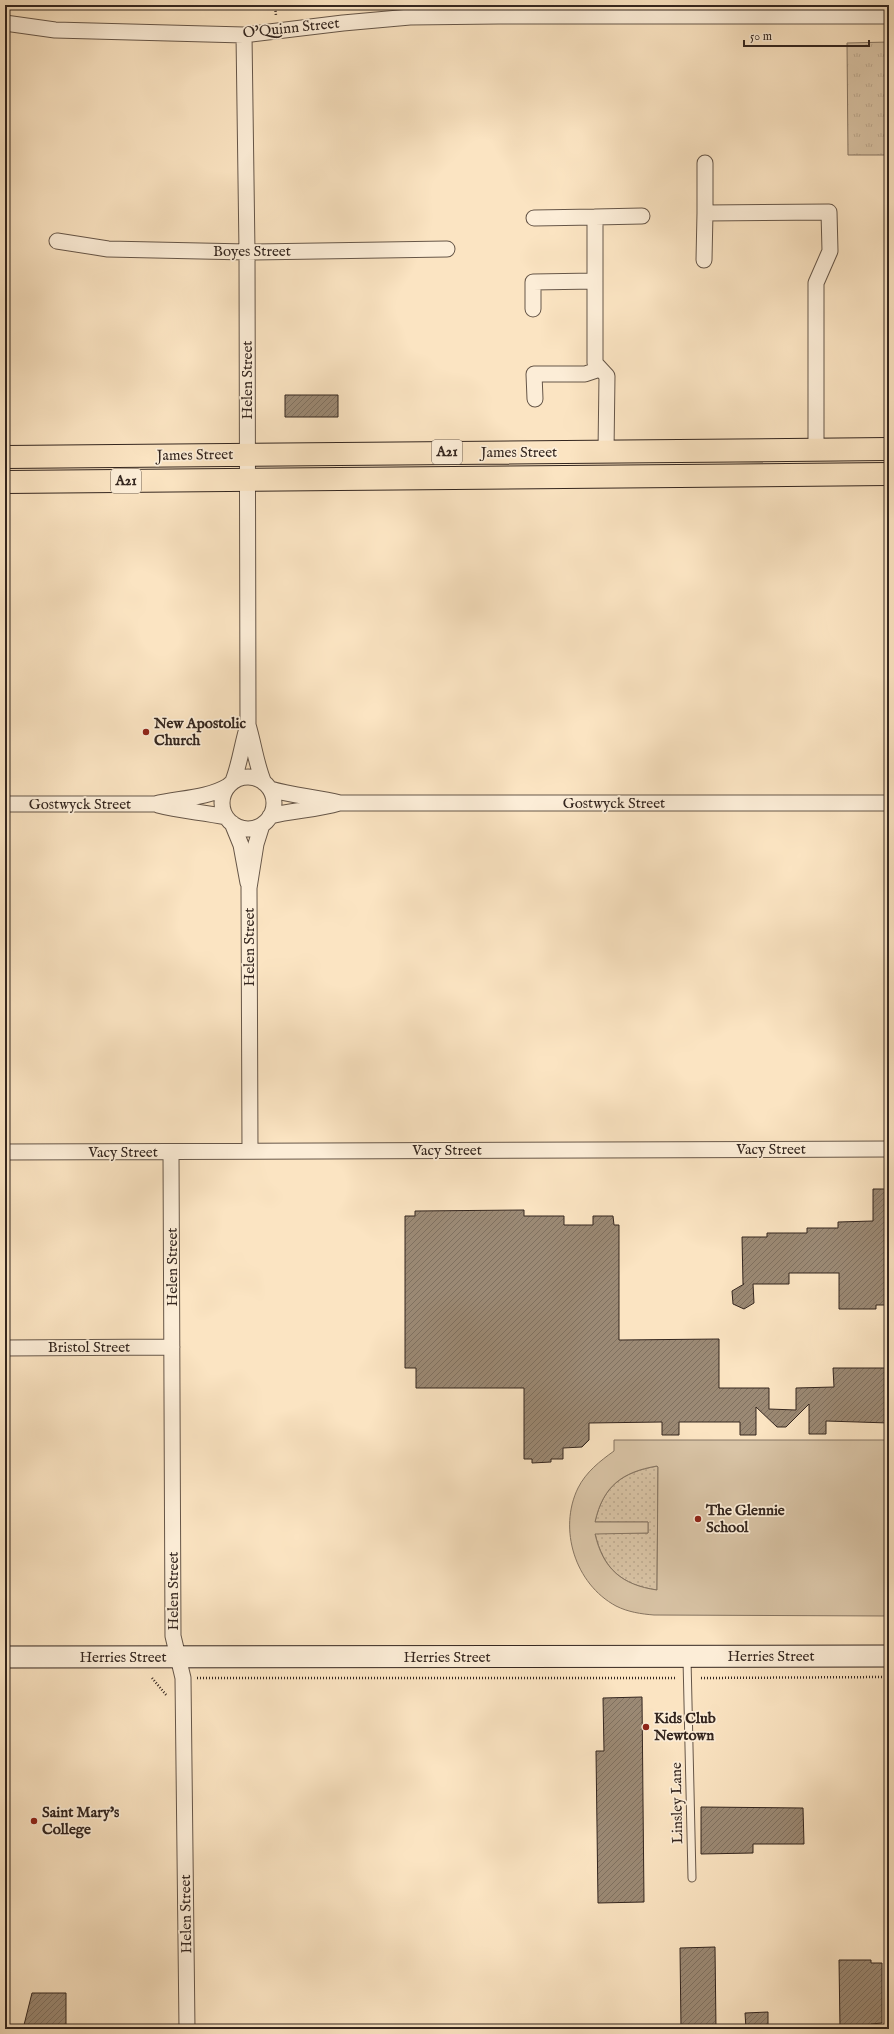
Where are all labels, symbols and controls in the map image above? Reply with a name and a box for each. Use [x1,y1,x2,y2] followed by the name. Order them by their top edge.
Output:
[242,13,340,43] street label: O'Quinn Street
[744,22,869,48] scale bar
[750,29,772,44] text: 50 m
[213,242,291,261] street label: Boyes Street
[238,340,257,420] street label: Helen Street
[432,440,462,464] road number: A21
[479,443,557,462] street label: James Street
[155,445,233,465] street label: James Street
[111,469,141,493] road number: A21
[153,714,246,750] place label: New Apostolic Church
[141,727,151,737] marker: New Apostolic Church
[563,794,665,813] street label: Gostwyck Street
[29,795,131,814] street label: Gostwyck Street
[240,907,259,987] street label: Helen Street
[735,1140,806,1159] street label: Vacy Street
[411,1141,482,1160] street label: Vacy Street
[87,1143,158,1162] street label: Vacy Street
[163,1227,182,1307] street label: Helen Street
[48,1338,130,1357] street label: Bristol Street
[705,1501,785,1537] place label: The Glennie School
[693,1514,703,1524] marker: The Glennie School
[164,1551,183,1631] street label: Helen Street
[727,1647,815,1666] street label: Herries Street
[79,1648,167,1667] street label: Herries Street
[403,1648,491,1667] street label: Herries Street
[653,1709,716,1745] place label: Kids Club Newtown
[641,1722,651,1732] marker: Kids Club Newtown
[667,1762,687,1844] street label: Linsley Lane
[42,1803,120,1839] place label: Saint Mary's College
[29,1816,39,1826] marker: Saint Mary's College
[176,1874,196,1954] street label: Helen Street

